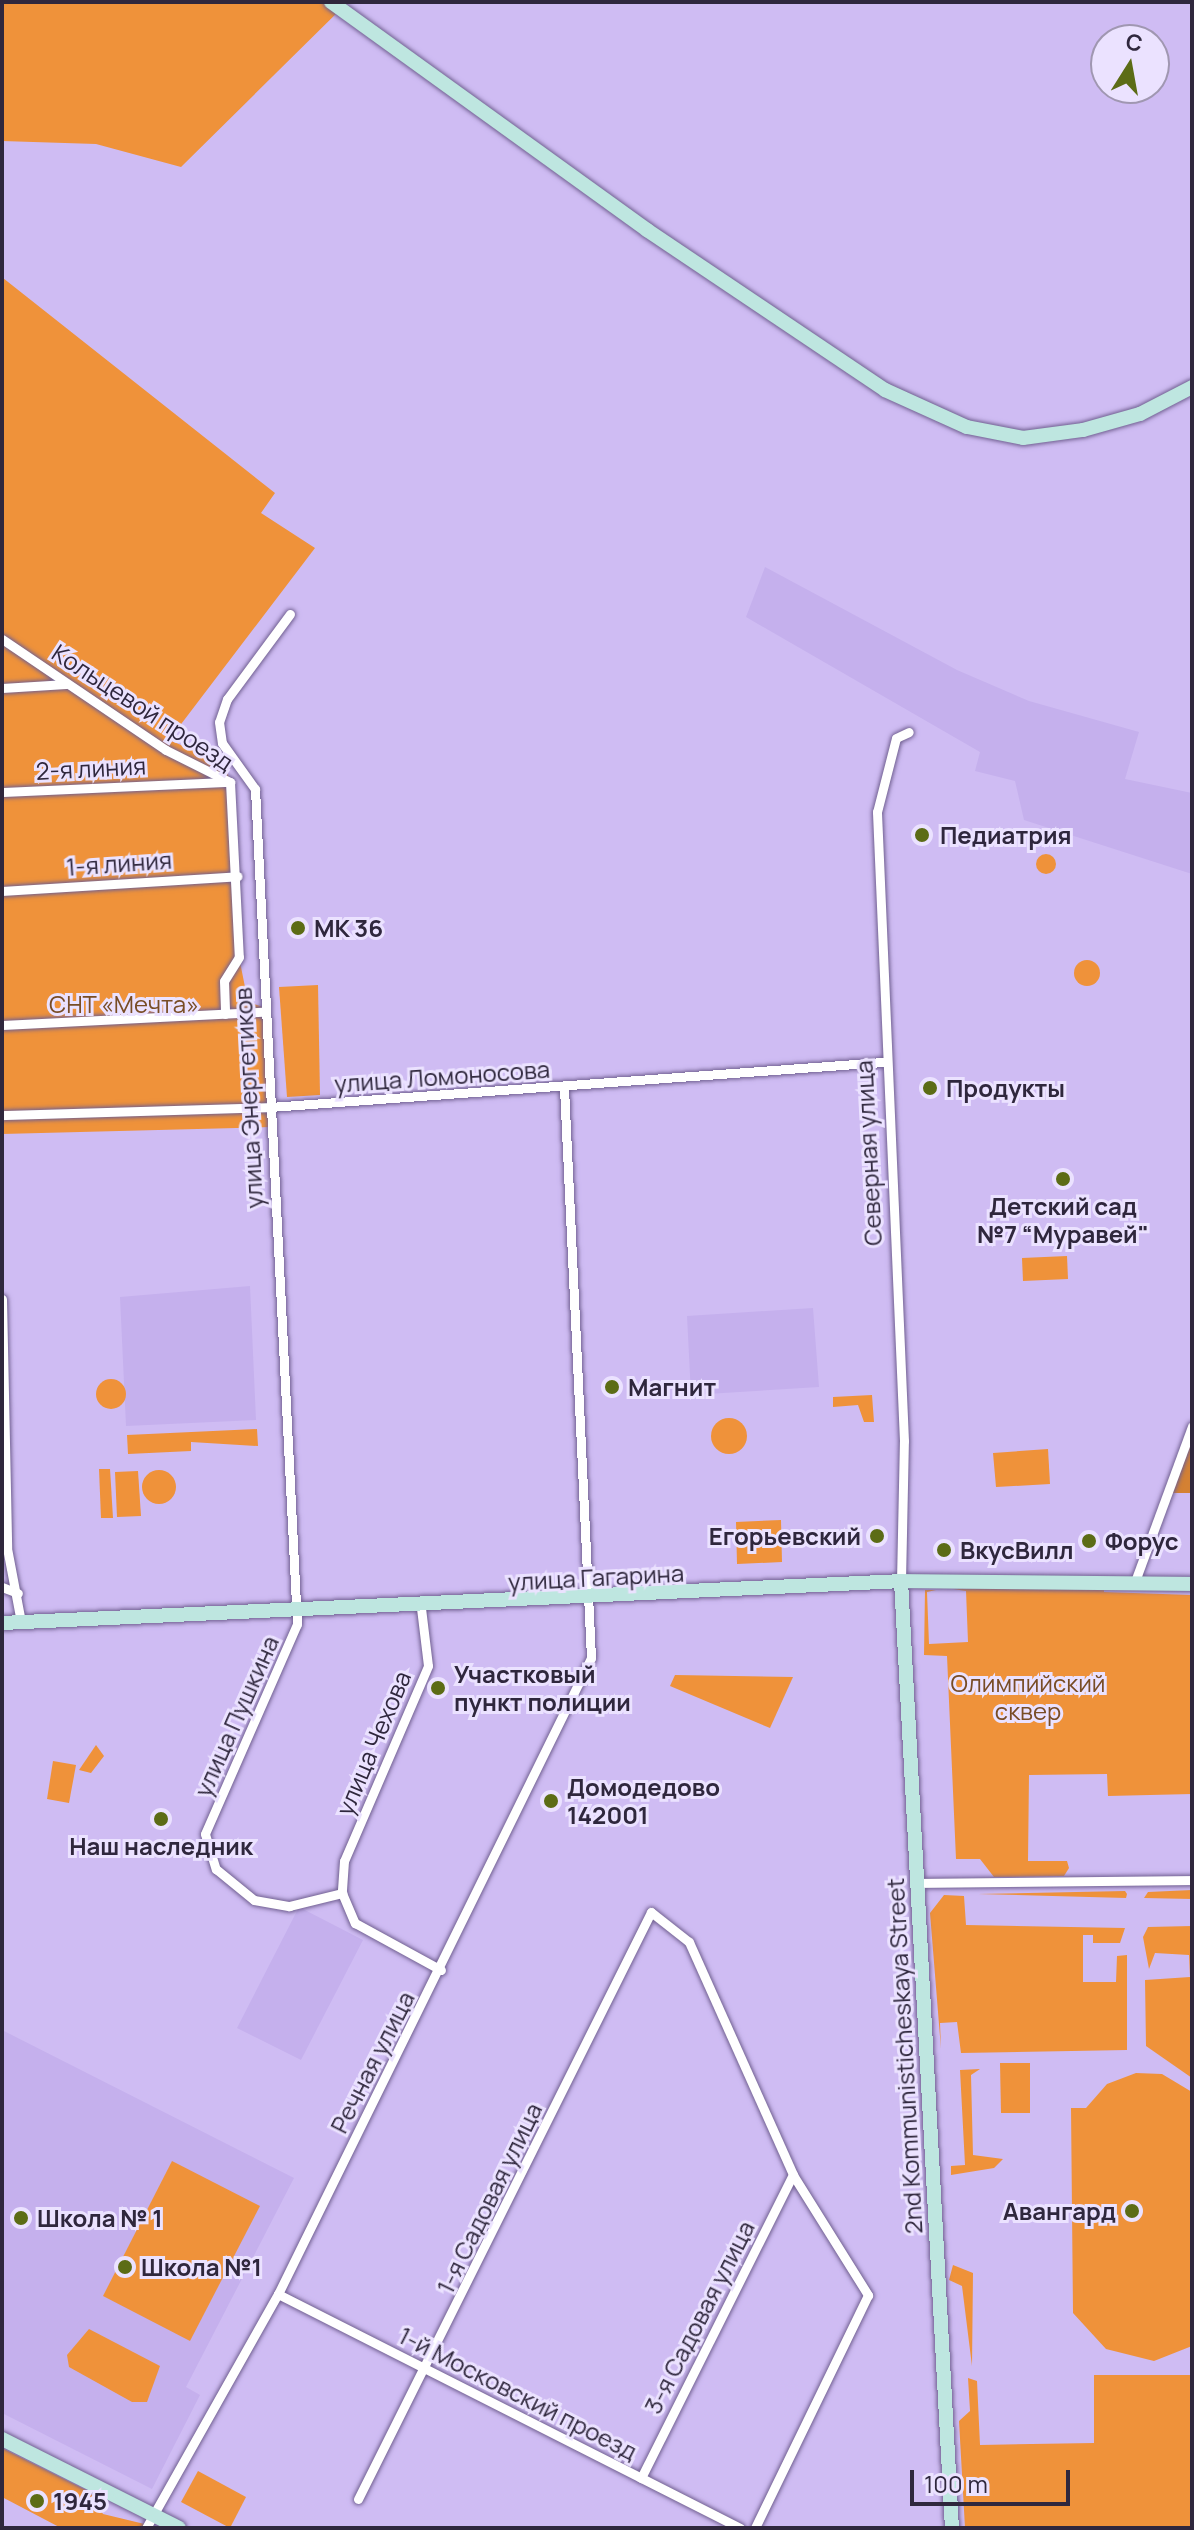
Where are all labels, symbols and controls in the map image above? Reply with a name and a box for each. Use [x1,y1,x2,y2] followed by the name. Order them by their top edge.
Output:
[1090,24,1170,104] north arrow
[1123,26,1145,59] text: С
[47,638,239,776] street label: Кольцевой проезд
[35,751,147,785] street label: 2-я линия
[940,821,1072,849] place label: Педиатрия
[911,824,933,846] marker: Педиатрия
[65,845,173,881] street label: 1-я линия
[314,914,384,942] place label: МК 36
[289,919,307,937] marker: МК 36
[228,987,268,1209] street label: улица Энергетиков
[49,990,199,1018] park label: СНТ «Мечта»
[333,1054,551,1098] street label: улица Ломоносова
[849,1060,887,1246] street label: Северная улица
[946,1074,1065,1102] place label: Продукты
[921,1079,939,1097] marker: Продукты
[1054,1170,1072,1188] marker: Детский сад №7 “Муравей"
[977,1192,1149,1248] place label: Детский сад №7 “Муравей"
[628,1373,716,1401] place label: Магнит
[603,1378,621,1396] marker: Магнит
[709,1522,861,1550] place label: Егорьевский
[868,1527,886,1545] marker: Егорьевский
[1105,1527,1179,1555] place label: Форус
[1080,1532,1098,1550] marker: Форус
[960,1536,1074,1564] place label: ВкусВилл
[935,1541,953,1559] marker: ВкусВилл
[507,1558,685,1596] street label: улица Гагарина
[188,1631,284,1801] street label: улица Пушкина
[454,1660,631,1716] place label: Участковый пункт полиции
[330,1666,416,1820] street label: улица Чехова
[951,1669,1105,1725] park label: Олимпийский сквер
[429,1679,447,1697] marker: Участковый пункт полиции
[567,1773,720,1829] place label: Домодедово 142001
[542,1792,560,1810] marker: Домодедово 142001
[152,1810,170,1828] marker: Наш наследник
[69,1832,253,1860] place label: Наш наследник
[880,1877,928,2235] street label: 2nd Kommunisticheskaya Street
[324,1986,420,2138] street label: Речная улица
[430,2098,548,2298] street label: 1-я Садовая улица
[1003,2197,1116,2225] place label: Авангард
[1123,2202,1141,2220] marker: Авангард
[37,2204,163,2232] place label: Школа № 1
[12,2209,30,2227] marker: Школа № 1
[638,2216,760,2418] street label: 3-я Садовая улица
[141,2253,262,2281] place label: Школа №1
[116,2258,134,2276] marker: Школа №1
[394,2320,642,2466] street label: 1-й Московский проезд
[914,2454,1074,2504] scale bar
[924,2467,988,2500] text: 100 m
[53,2487,107,2515] place label: 1945
[28,2492,46,2510] marker: 1945

